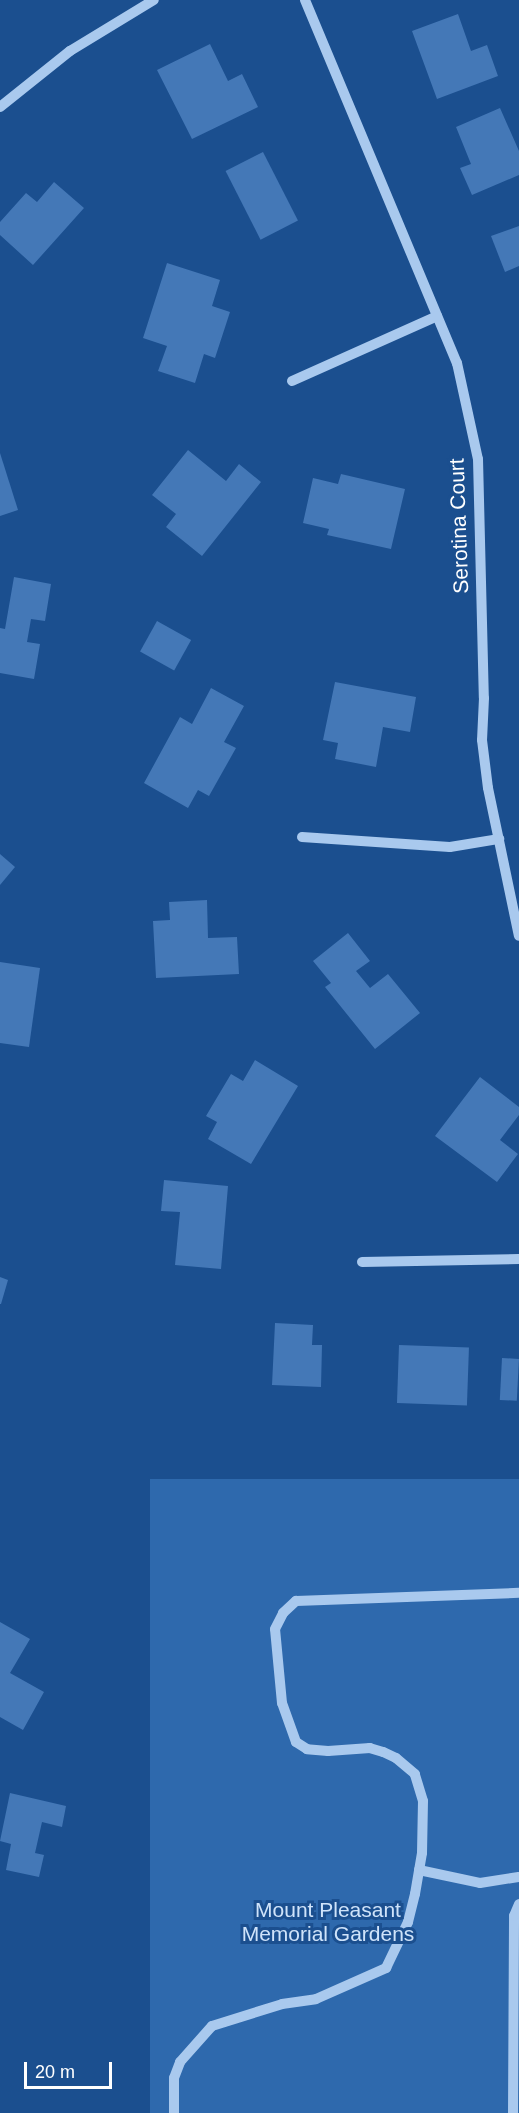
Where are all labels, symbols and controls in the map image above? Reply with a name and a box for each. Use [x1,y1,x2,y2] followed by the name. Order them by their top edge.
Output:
[444,458,474,594] street label: Serotina Court
[242,1897,414,1947] park label: Mount Pleasant Memorial Gardens
[27,2050,116,2088] scale bar
[35,2062,75,2082] text: 20 m

